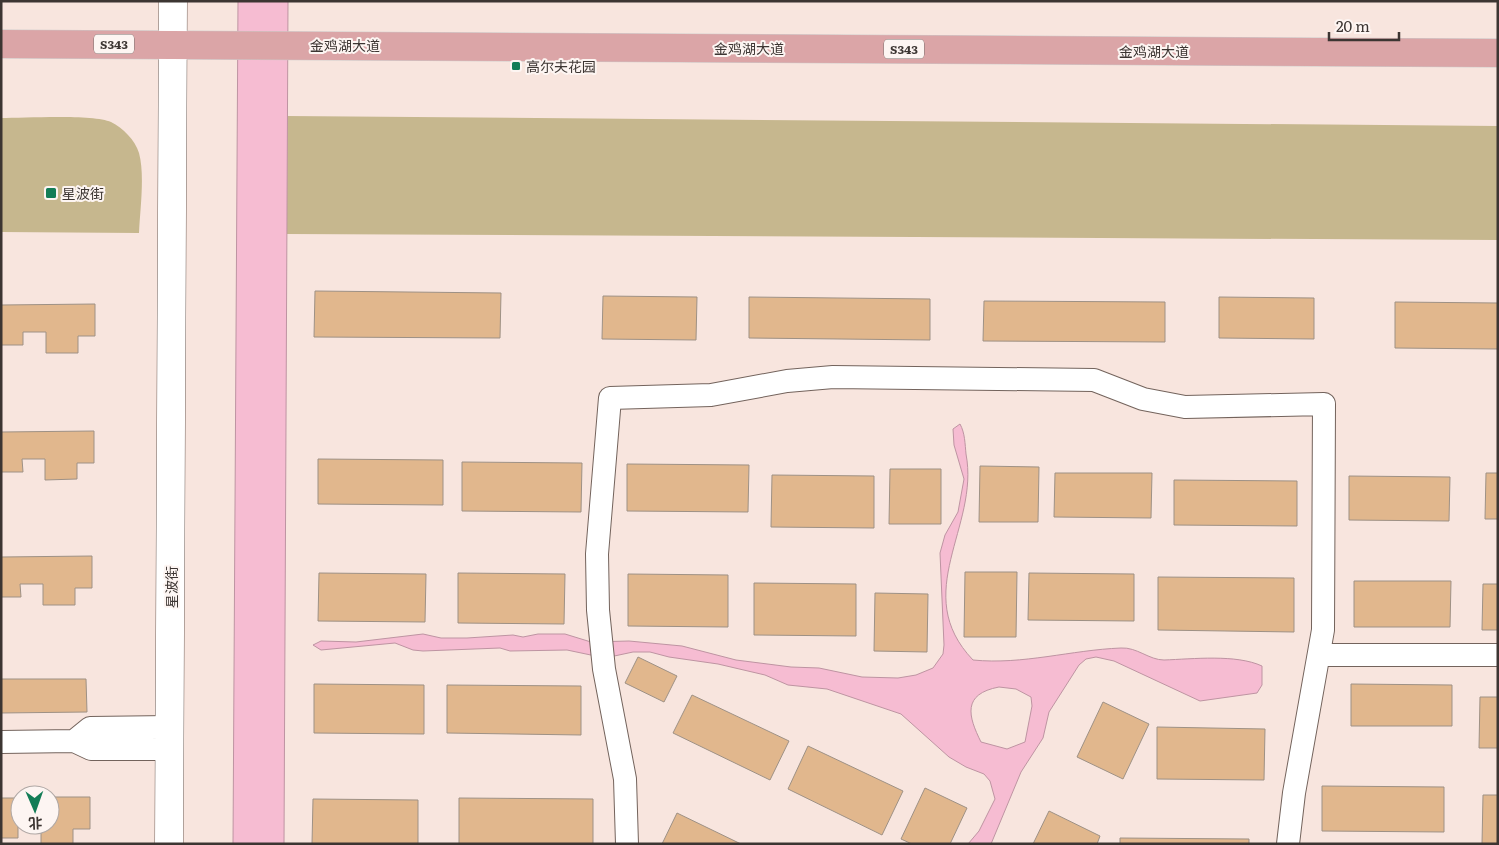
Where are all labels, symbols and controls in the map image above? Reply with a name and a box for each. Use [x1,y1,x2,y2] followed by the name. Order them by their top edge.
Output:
[1329,10,1399,42] scale bar
[1336,14,1370,37] text: 20 m
[94,34,134,54] road number: S343
[310,35,380,55] street label: 金鸡湖大道
[714,38,784,58] street label: 金鸡湖大道
[884,40,924,59] road number: S343
[1119,41,1189,61] street label: 金鸡湖大道
[526,56,596,76] place label: 高尔夫花园
[510,60,522,72] marker: 高尔夫花园
[62,183,104,203] place label: 星波街
[44,186,58,200] marker: 星波街
[161,566,181,608] street label: 星波街
[10,785,60,835] north arrow
[28,814,43,834] text: 北

